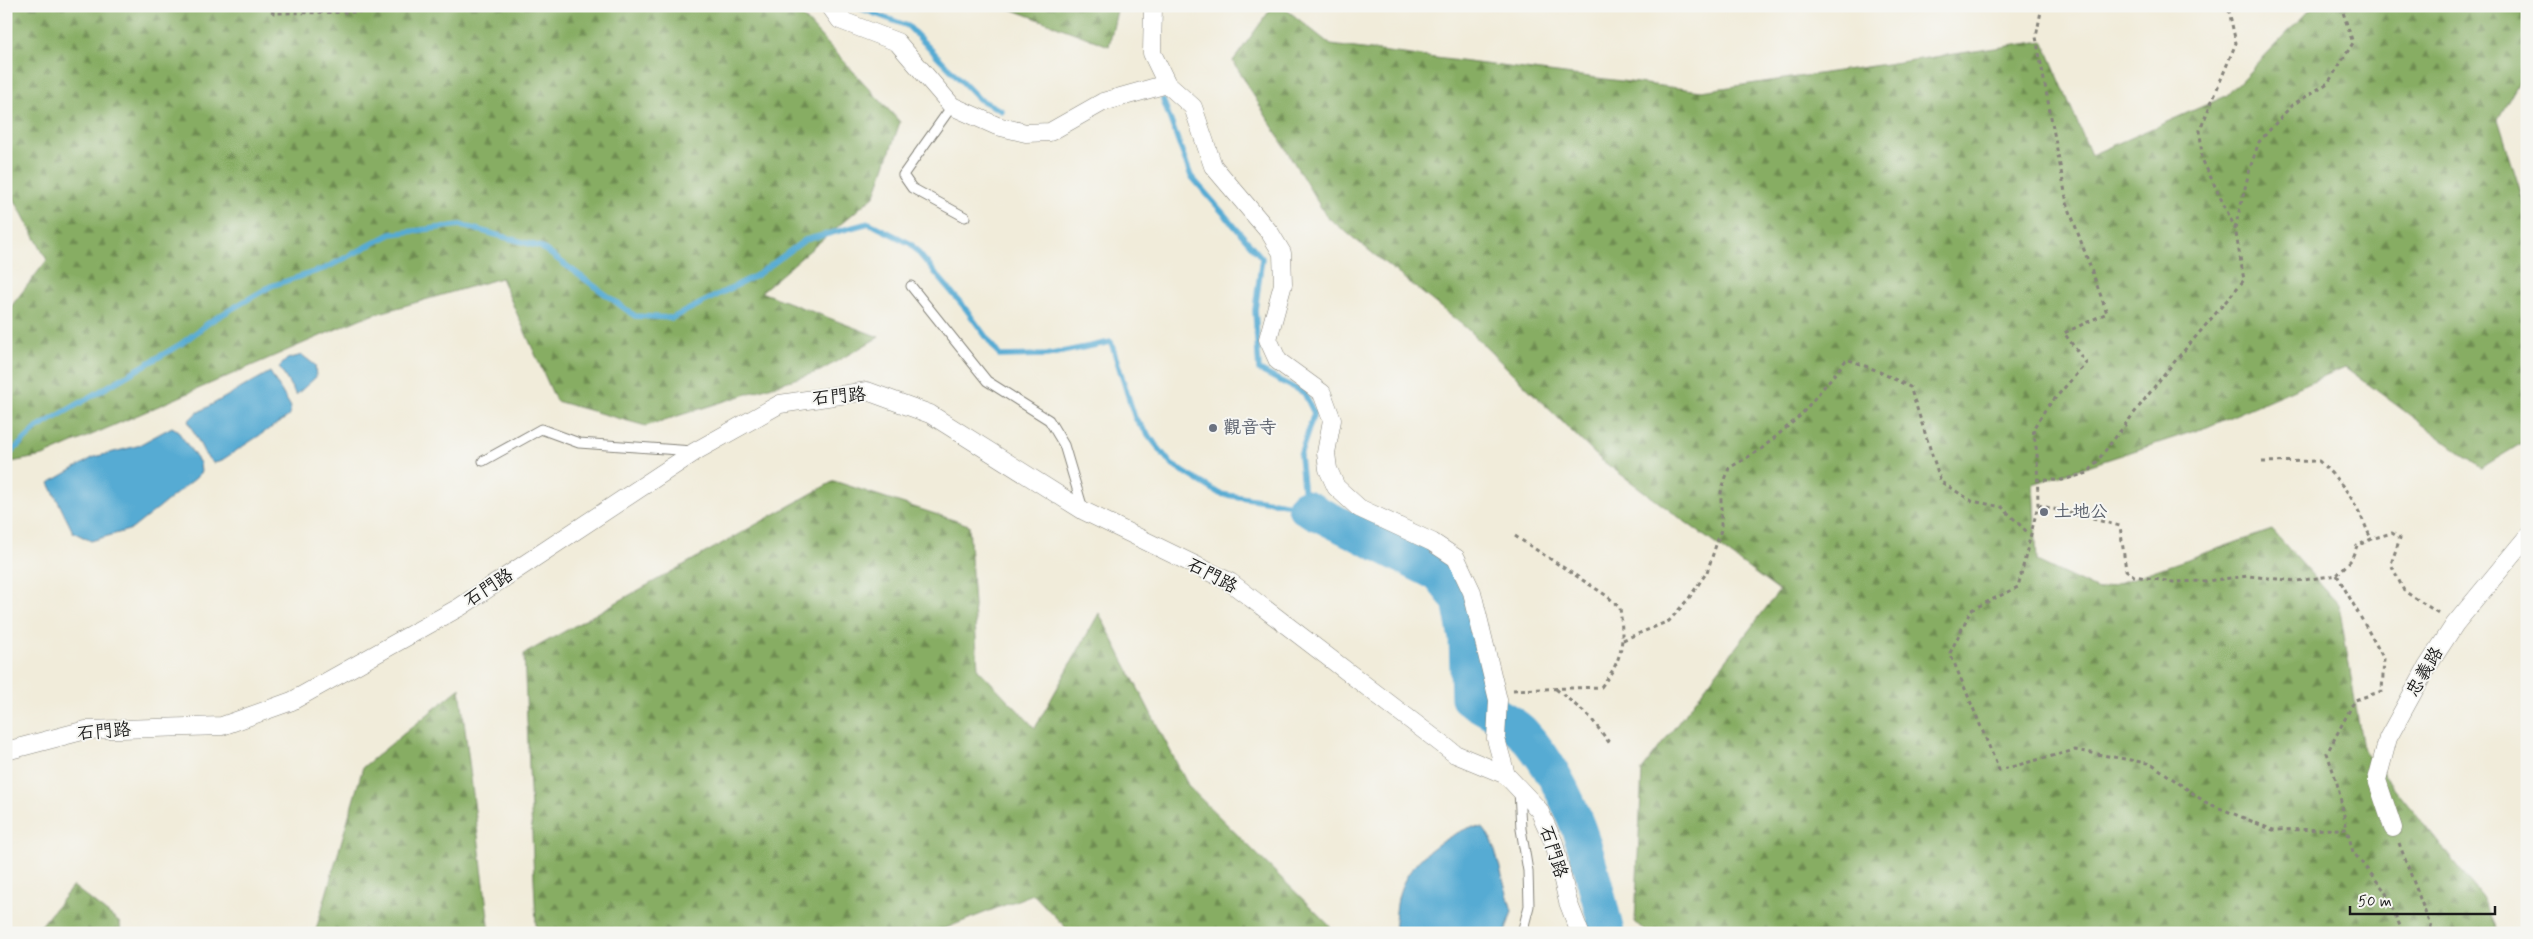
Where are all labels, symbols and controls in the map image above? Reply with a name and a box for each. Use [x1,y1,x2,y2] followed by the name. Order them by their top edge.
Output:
[811,383,867,411] street label: 石門路
[1223,416,1277,440] place label: 觀音寺
[1207,422,1219,434] marker: 觀音寺
[2054,500,2108,524] place label: 土地公
[2038,506,2050,518] marker: 土地公
[1183,553,1241,599] street label: 石門路
[460,563,518,613] street label: 石門路
[2401,643,2449,701] street label: 忠義路
[76,718,132,746] street label: 石門路
[1533,823,1573,881] street label: 石門路
[2350,884,2496,916] scale bar
[2358,892,2392,912] text: 50 m

